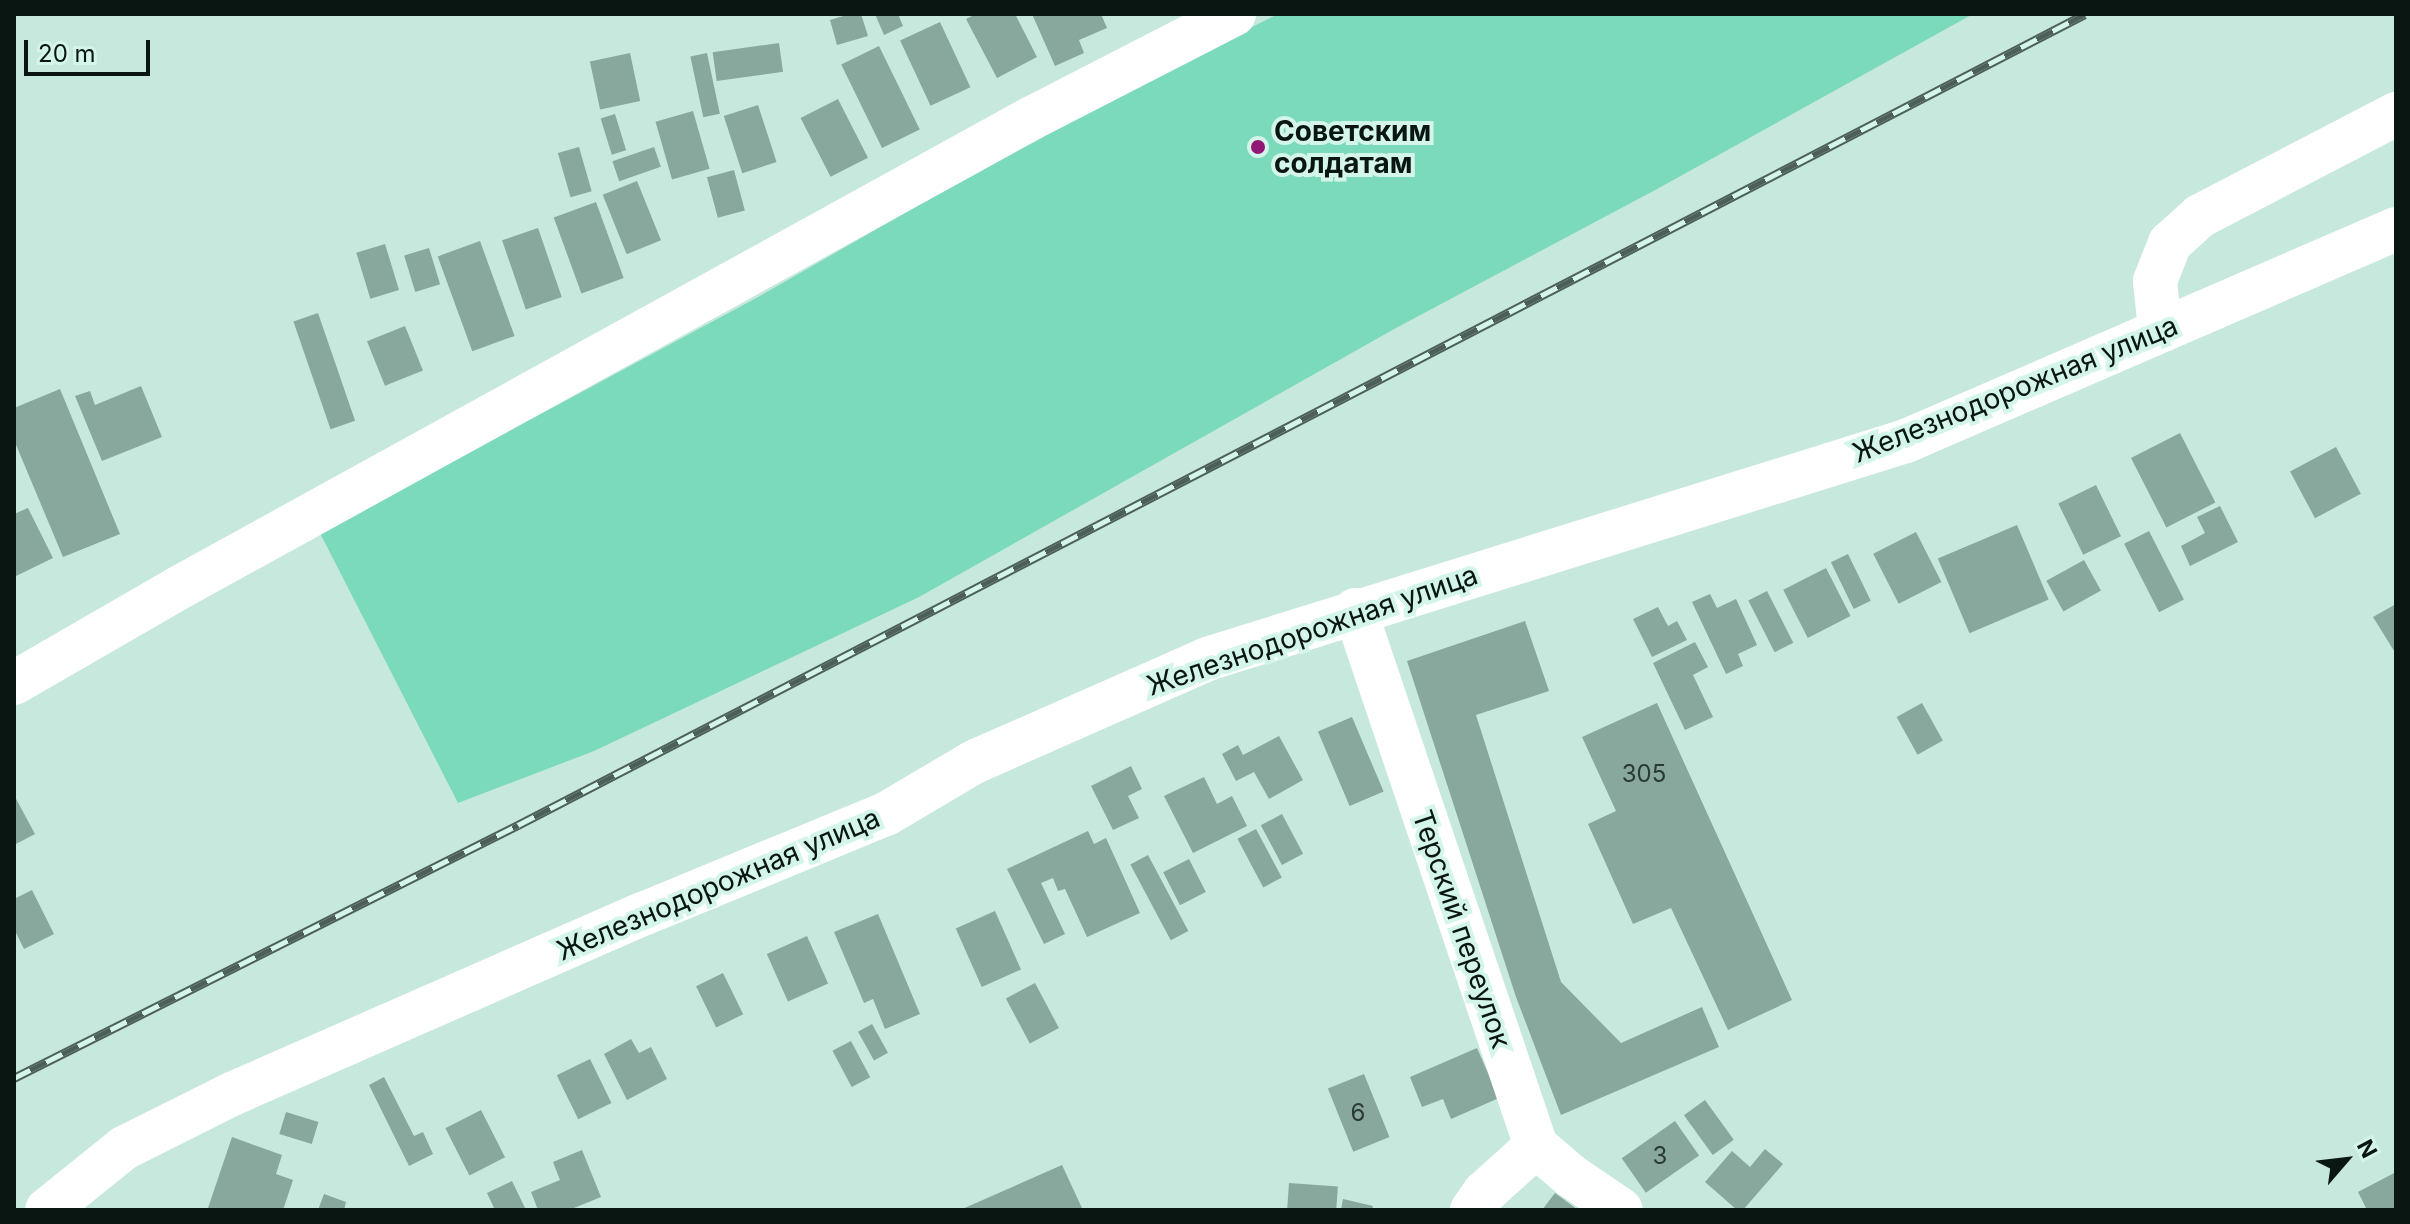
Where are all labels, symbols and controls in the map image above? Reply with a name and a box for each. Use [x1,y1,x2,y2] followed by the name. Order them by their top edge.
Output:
[28,24,154,74] scale bar
[38,39,96,68] text: 20 m
[1274,114,1431,180] place label: Советским солдатам
[1249,138,1267,156] marker: Советским солдатам
[1848,308,2182,470] street label: Железнодорожная улица
[1142,558,1482,702] street label: Железнодорожная улица
[1622,760,1666,788] house number: 305
[551,801,885,967] street label: Железнодорожная улица
[1405,805,1519,1053] street label: Терский переулок
[1351,1099,1365,1127] house number: 6
[2306,1120,2386,1200] north arrow
[2352,1135,2383,1162] text: N
[1653,1142,1667,1170] house number: 3

